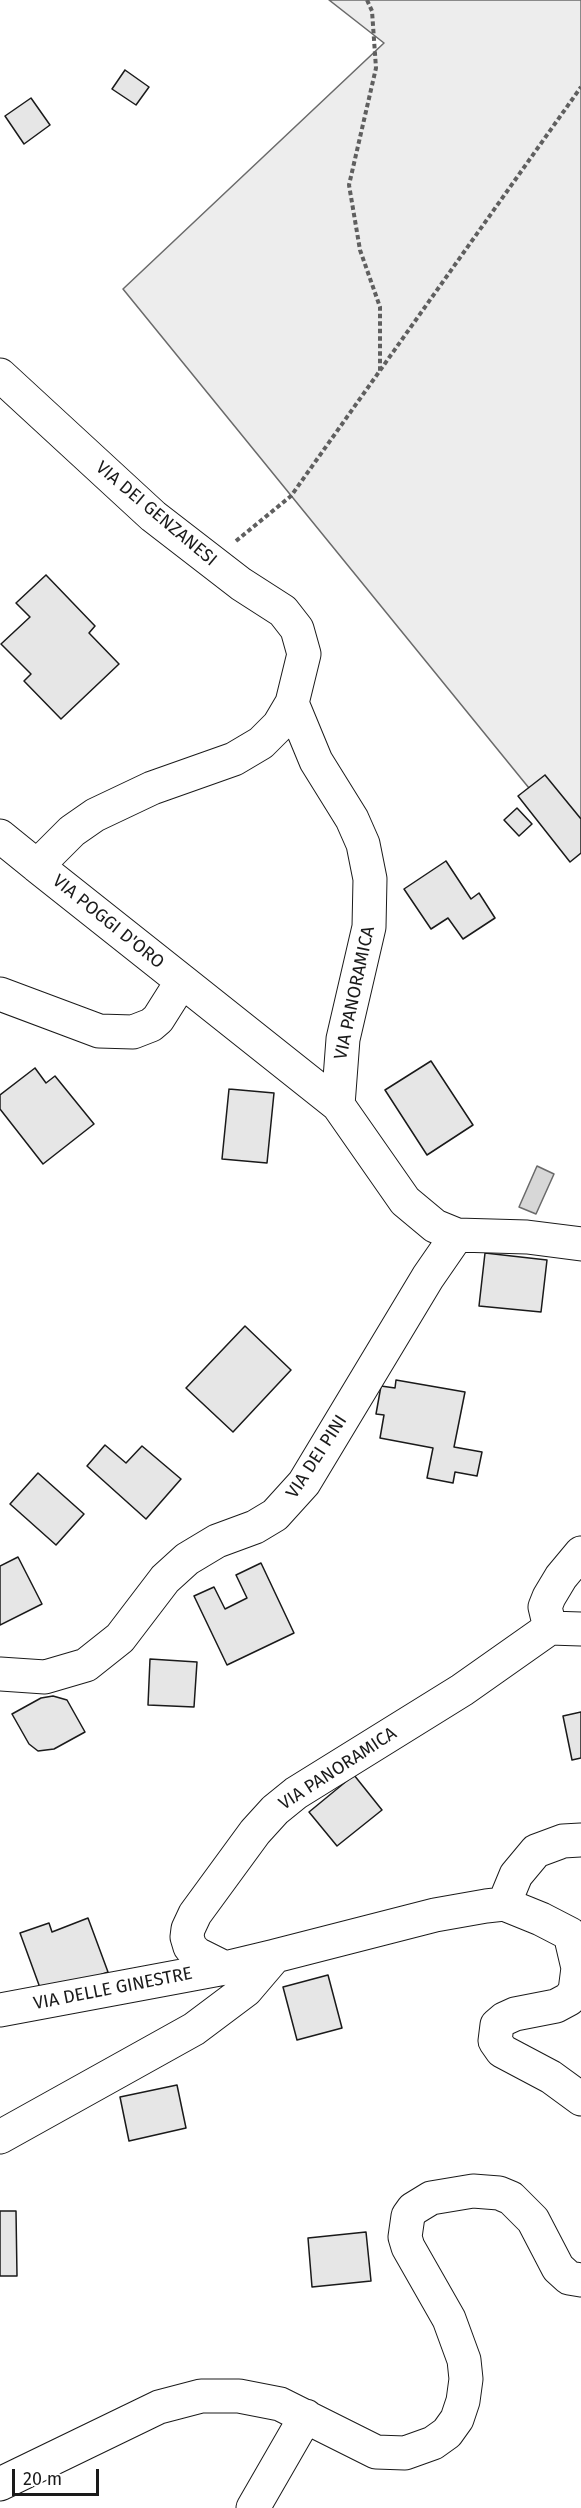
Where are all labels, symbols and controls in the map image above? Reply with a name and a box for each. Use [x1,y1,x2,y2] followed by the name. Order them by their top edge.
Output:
[91,457,221,571] street label: VIA DEI GENZANESI
[48,870,168,974] street label: VIA POGGI D'ORO
[330,924,380,1062] street label: VIA PANORAMICA
[282,1411,352,1503] street label: VIA DEI PINI
[275,1723,401,1815] street label: VIA PANORAMICA
[32,1963,194,2015] street label: VIA DELLE GINESTRE
[15,2457,102,2495] scale bar
[23,2468,62,2490] text: 20 m

